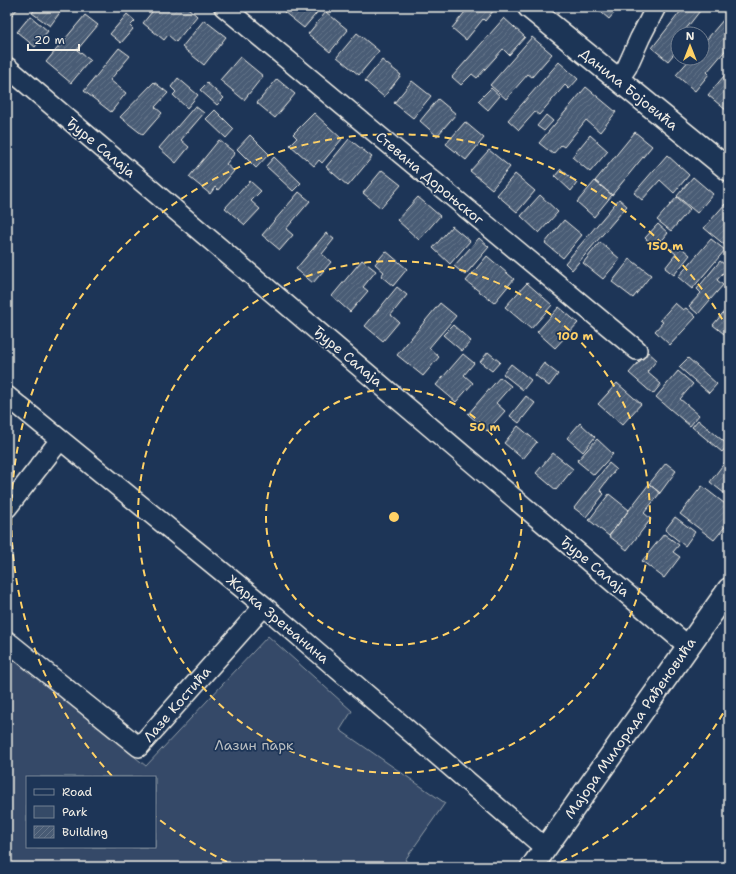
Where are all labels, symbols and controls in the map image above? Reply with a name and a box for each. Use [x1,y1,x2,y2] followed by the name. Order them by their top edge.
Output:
[28,26,79,52] scale bar
[670,26,710,66] north arrow
[686,29,695,44] text: N
[34,32,65,48] text: 20 m
[576,44,682,134] street label: Данила Бојовића
[63,113,140,181] street label: Ђуре Салаја
[372,127,488,229] street label: Стевана Дороњског
[647,238,683,254] text: 150 m
[310,322,387,390] street label: Ђуре Салаја
[557,328,594,344] text: 100 m
[470,419,501,435] text: 50 m
[387,510,401,524] centre of rings
[557,532,634,600] street label: Ђуре Салаја
[223,571,333,667] street label: Жарка Зрењанина
[560,634,700,822] street label: Мајора Милорада Рађеновића
[139,662,215,746] street label: Лазе Костића
[214,736,294,754] park label: Лазин парк
[26,776,156,848] legend
[62,784,93,800] text: Road
[62,804,88,820] text: Park
[62,824,108,840] text: Building

